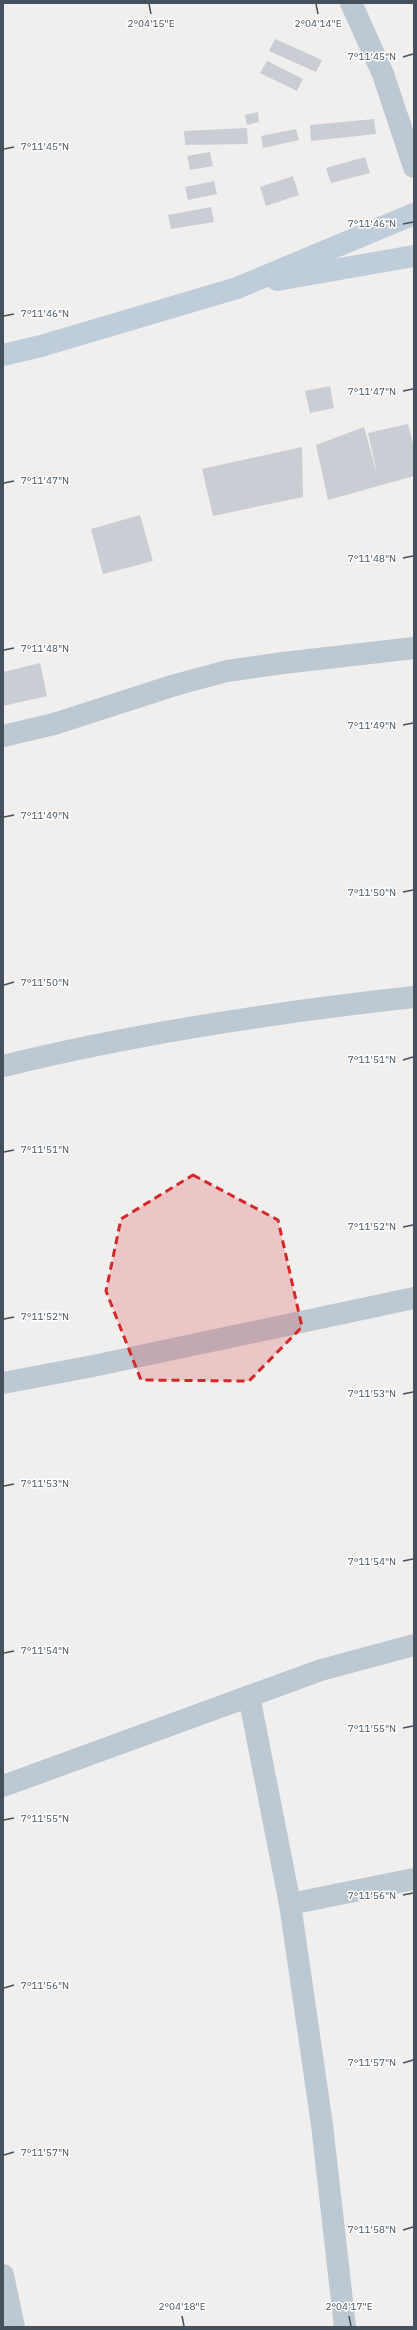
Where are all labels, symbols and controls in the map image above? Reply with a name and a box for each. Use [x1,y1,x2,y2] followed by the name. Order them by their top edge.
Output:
[127,17,175,30] text: 2°04'15"E
[294,17,342,30] text: 2°04'14"E
[348,50,396,63] text: 7°11'45"N
[21,140,69,153] text: 7°11'45"N
[348,217,396,230] text: 7°11'46"N
[21,307,69,320] text: 7°11'46"N
[348,385,396,398] text: 7°11'47"N
[21,474,69,487] text: 7°11'47"N
[348,552,396,565] text: 7°11'48"N
[21,642,69,655] text: 7°11'48"N
[348,719,396,732] text: 7°11'49"N
[21,809,69,822] text: 7°11'49"N
[348,886,396,899] text: 7°11'50"N
[21,976,69,989] text: 7°11'50"N
[348,1053,396,1066] text: 7°11'51"N
[21,1143,69,1156] text: 7°11'51"N
[348,1220,396,1233] text: 7°11'52"N
[21,1310,69,1323] text: 7°11'52"N
[348,1387,396,1400] text: 7°11'53"N
[21,1477,69,1490] text: 7°11'53"N
[348,1555,396,1568] text: 7°11'54"N
[21,1644,69,1657] text: 7°11'54"N
[348,1722,396,1735] text: 7°11'55"N
[21,1812,69,1825] text: 7°11'55"N
[348,1889,396,1902] text: 7°11'56"N
[21,1979,69,1992] text: 7°11'56"N
[348,2056,396,2069] text: 7°11'57"N
[21,2146,69,2159] text: 7°11'57"N
[348,2223,396,2236] text: 7°11'58"N
[158,2300,206,2313] text: 2°04'18"E
[325,2300,373,2313] text: 2°04'17"E

